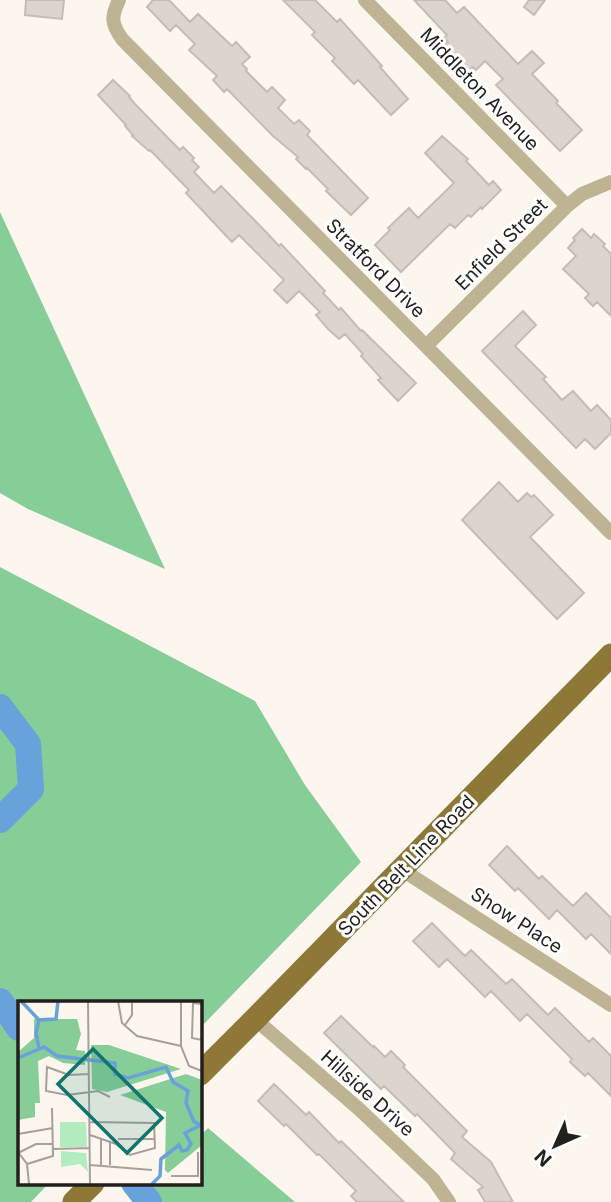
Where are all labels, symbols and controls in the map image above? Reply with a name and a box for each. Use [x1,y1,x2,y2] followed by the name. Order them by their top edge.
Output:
[415,23,544,155] street label: Middleton Avenue
[451,194,552,295] street label: Enfield Street
[321,214,430,323] street label: Stratford Drive
[333,790,479,940] street label: South Belt Line Road
[467,882,567,959] street label: Show Place
[18,1001,201,1184] inset map
[316,1045,419,1141] street label: Hillside Drive
[520,1111,590,1181] north arrow
[530,1144,557,1171] text: N

